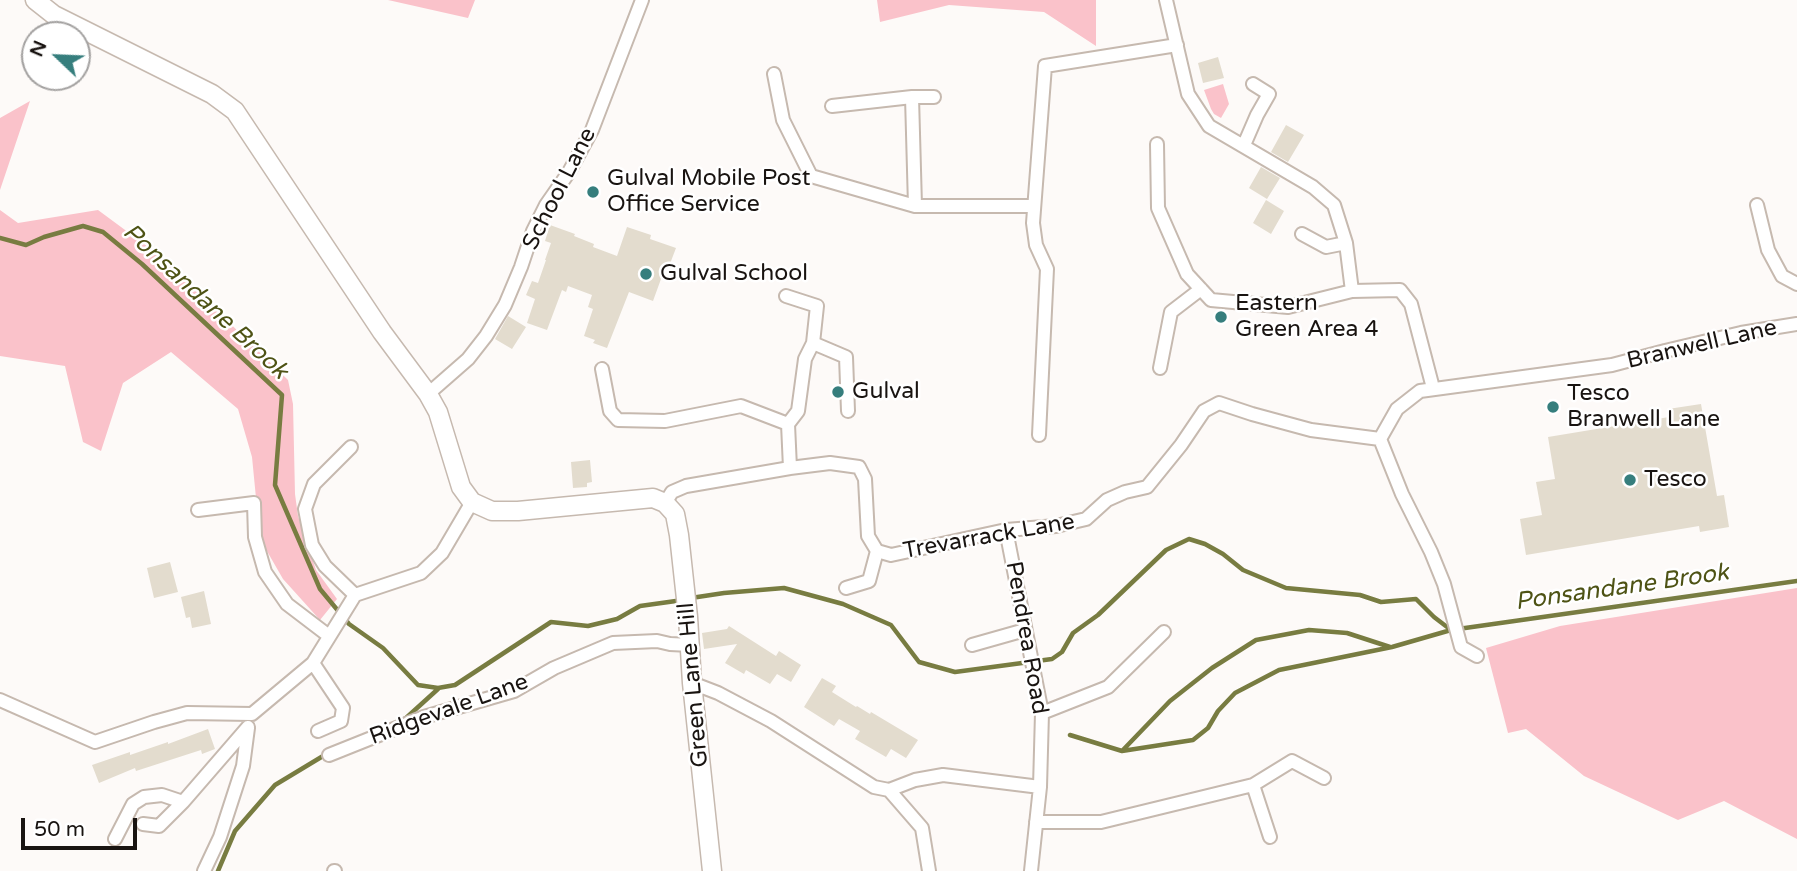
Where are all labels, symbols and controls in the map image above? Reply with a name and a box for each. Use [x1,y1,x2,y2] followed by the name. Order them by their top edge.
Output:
[21,21,91,91] north arrow
[25,37,52,60] text: N
[517,123,603,255] street label: School Lane
[607,165,811,219] place label: Gulval Mobile Post Office Service
[585,184,601,200] marker: Gulval Mobile Post Office Service
[116,218,294,386] water label: Ponsandane Brook
[660,260,808,288] place label: Gulval School
[638,266,654,282] marker: Gulval School
[1235,290,1379,344] place label: Eastern Green Area 4
[1213,309,1229,325] marker: Eastern Green Area 4
[1624,314,1780,376] street label: Branwell Lane
[852,378,920,406] place label: Gulval
[1567,380,1720,434] place label: Tesco Branwell Lane
[830,384,846,400] marker: Gulval
[1545,399,1561,415] marker: Tesco Branwell Lane
[1644,466,1707,494] place label: Tesco
[1622,472,1638,488] marker: Tesco
[901,508,1077,566] street label: Trevarrack Lane
[999,559,1053,717] street label: Pendrea Road
[1513,559,1731,617] water label: Ponsandane Brook
[673,601,715,769] street label: Green Lane Hill
[366,668,532,752] street label: Ridgevale Lane
[24,804,140,848] scale bar
[34,817,85,842] text: 50 m

